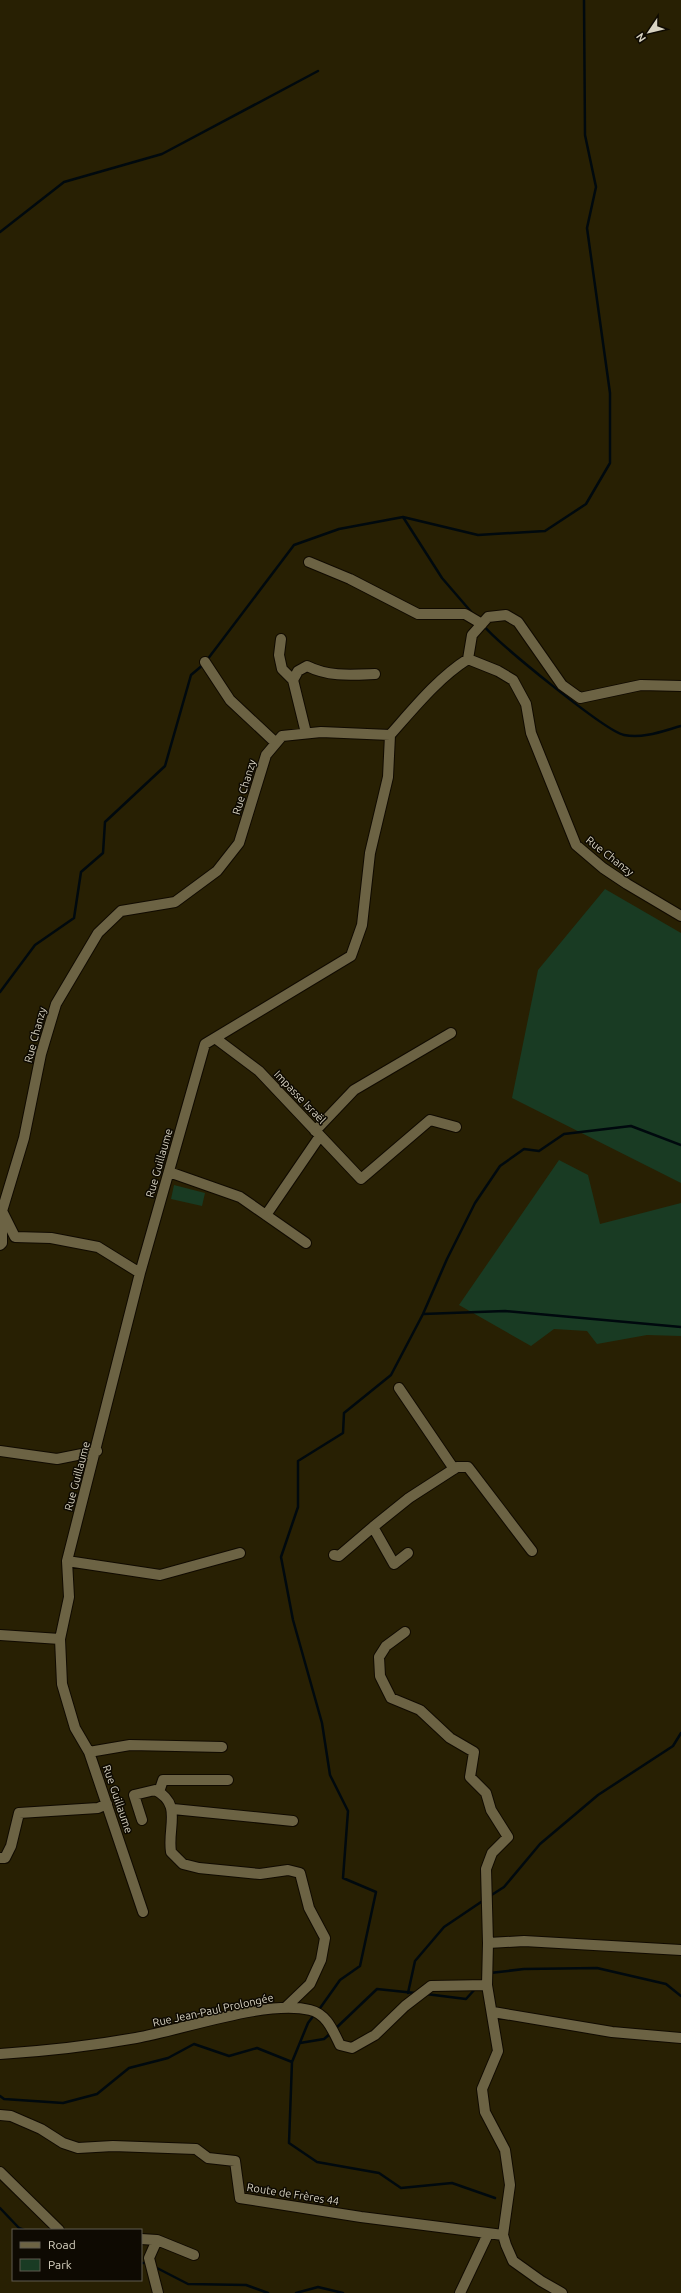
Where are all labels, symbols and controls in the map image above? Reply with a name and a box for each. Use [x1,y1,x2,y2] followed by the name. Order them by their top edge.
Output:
[629,12,669,52] north arrow
[634,31,648,45] text: N
[230,757,258,816] street label: Rue Chanzy
[584,834,637,879] street label: Rue Chanzy
[22,1005,48,1064] street label: Rue Chanzy
[272,1068,328,1126] street label: Impasse Israël
[143,1127,175,1199] street label: Rue Guillaume
[62,1440,92,1512] street label: Rue Guillaume
[101,1763,135,1835] street label: Rue Guillaume
[151,1991,275,2029] street label: Rue Jean-Paul Prolongée
[246,2181,340,2207] street label: Route de Frères 44
[12,2229,142,2281] legend
[48,2238,76,2251] text: Road
[48,2258,72,2271] text: Park

